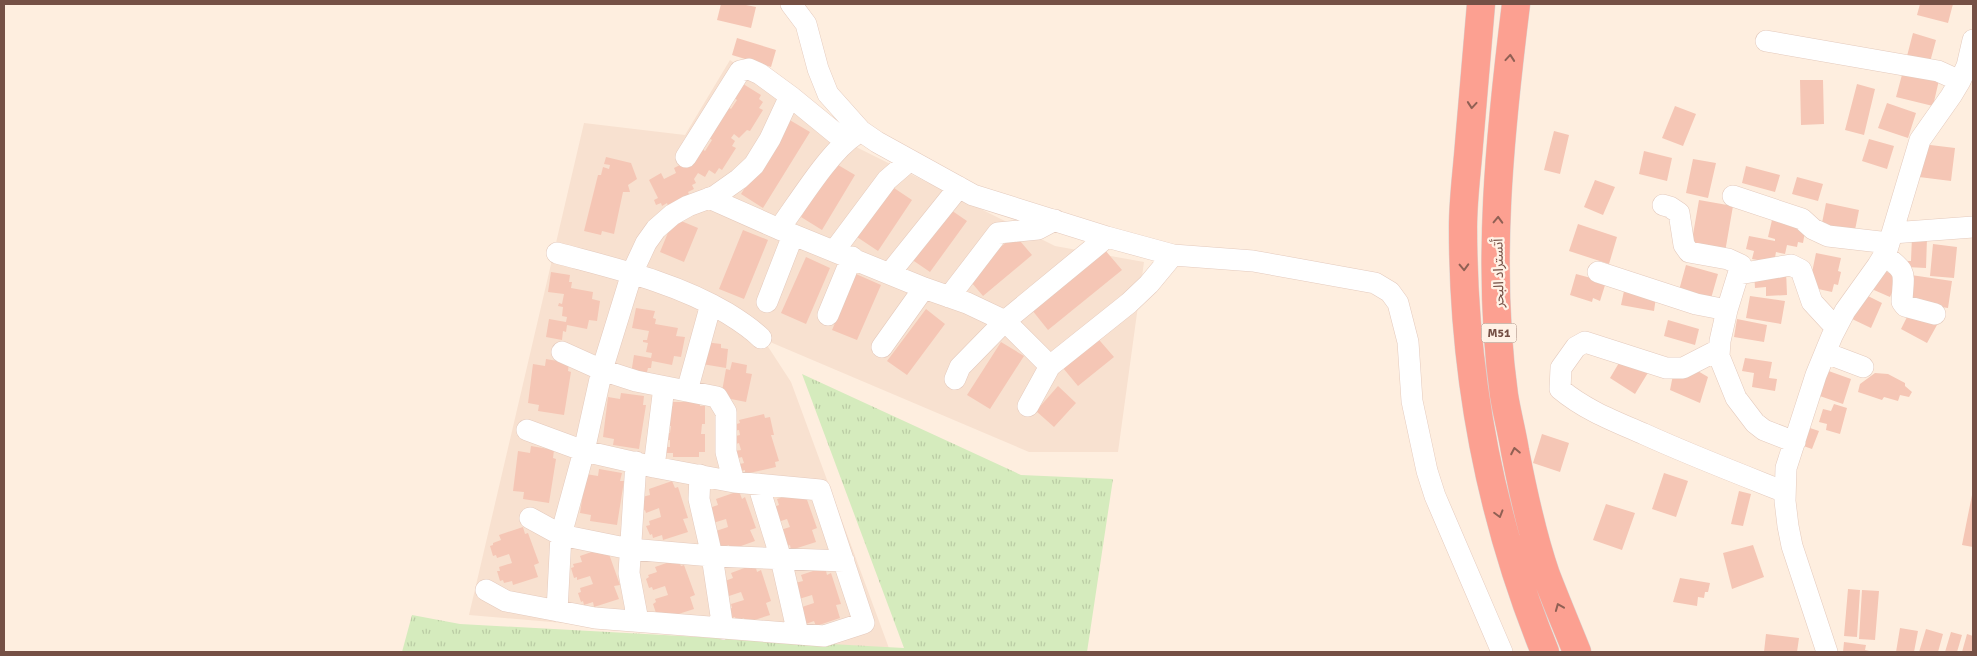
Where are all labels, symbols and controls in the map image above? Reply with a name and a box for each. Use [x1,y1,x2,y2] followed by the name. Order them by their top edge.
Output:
[1504,53,1515,61] one-way arrow
[1467,101,1478,109] one-way arrow
[1492,215,1503,223] one-way arrow
[1489,238,1508,309] street label: أتستراد البحر
[1459,263,1470,271] one-way arrow
[1482,323,1516,342] road number: M51
[1511,446,1521,455] one-way arrow
[1493,509,1503,517] one-way arrow
[1555,603,1565,612] one-way arrow

